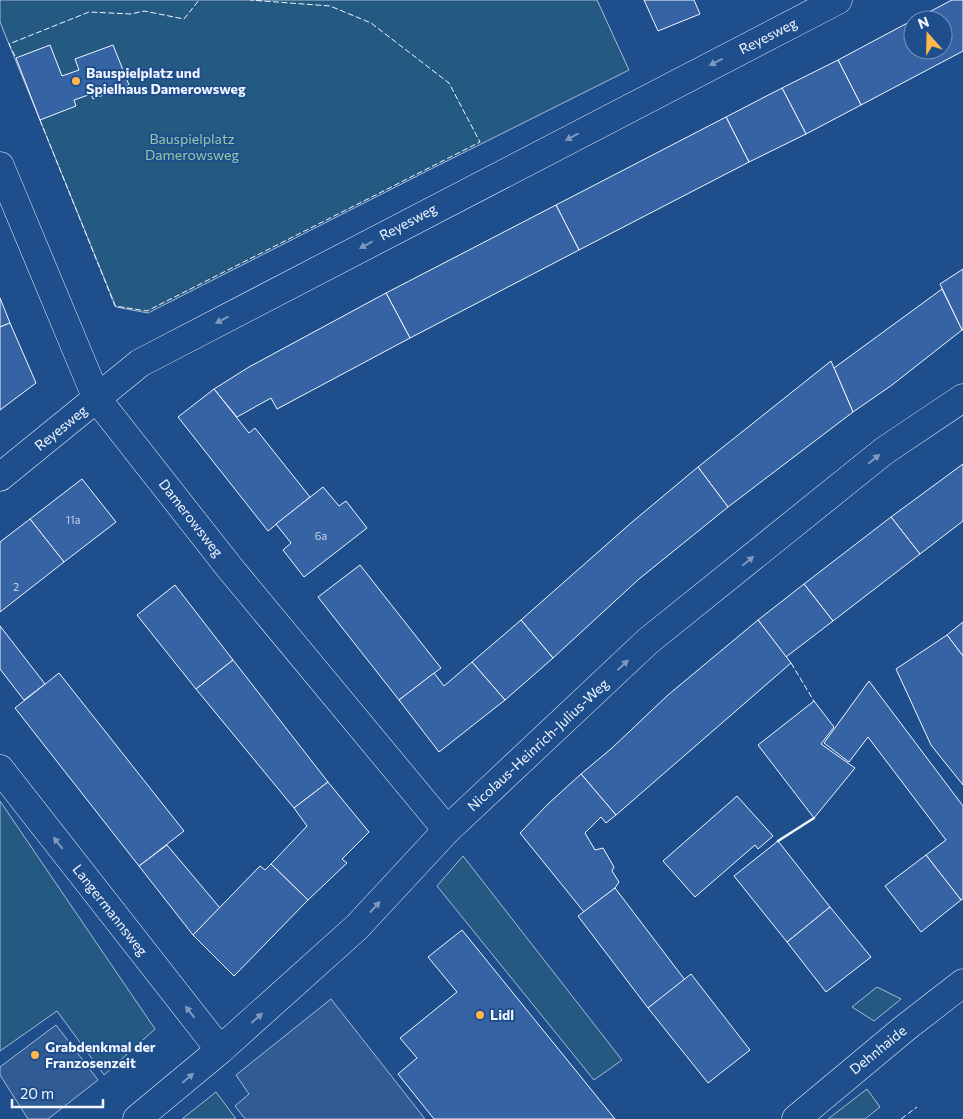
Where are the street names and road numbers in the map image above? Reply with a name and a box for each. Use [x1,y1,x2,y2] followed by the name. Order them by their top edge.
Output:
[736,14,800,57] street label: Reyesweg
[376,199,440,244] street label: Reyesweg
[31,401,91,454] street label: Reyesweg
[156,475,227,560] street label: Damerowsweg
[464,674,612,815] street label: Nicolaus-Heinrich-Julius-Weg
[69,861,152,959] street label: Langermannsweg
[846,1022,910,1078] street label: Dehnhaide

